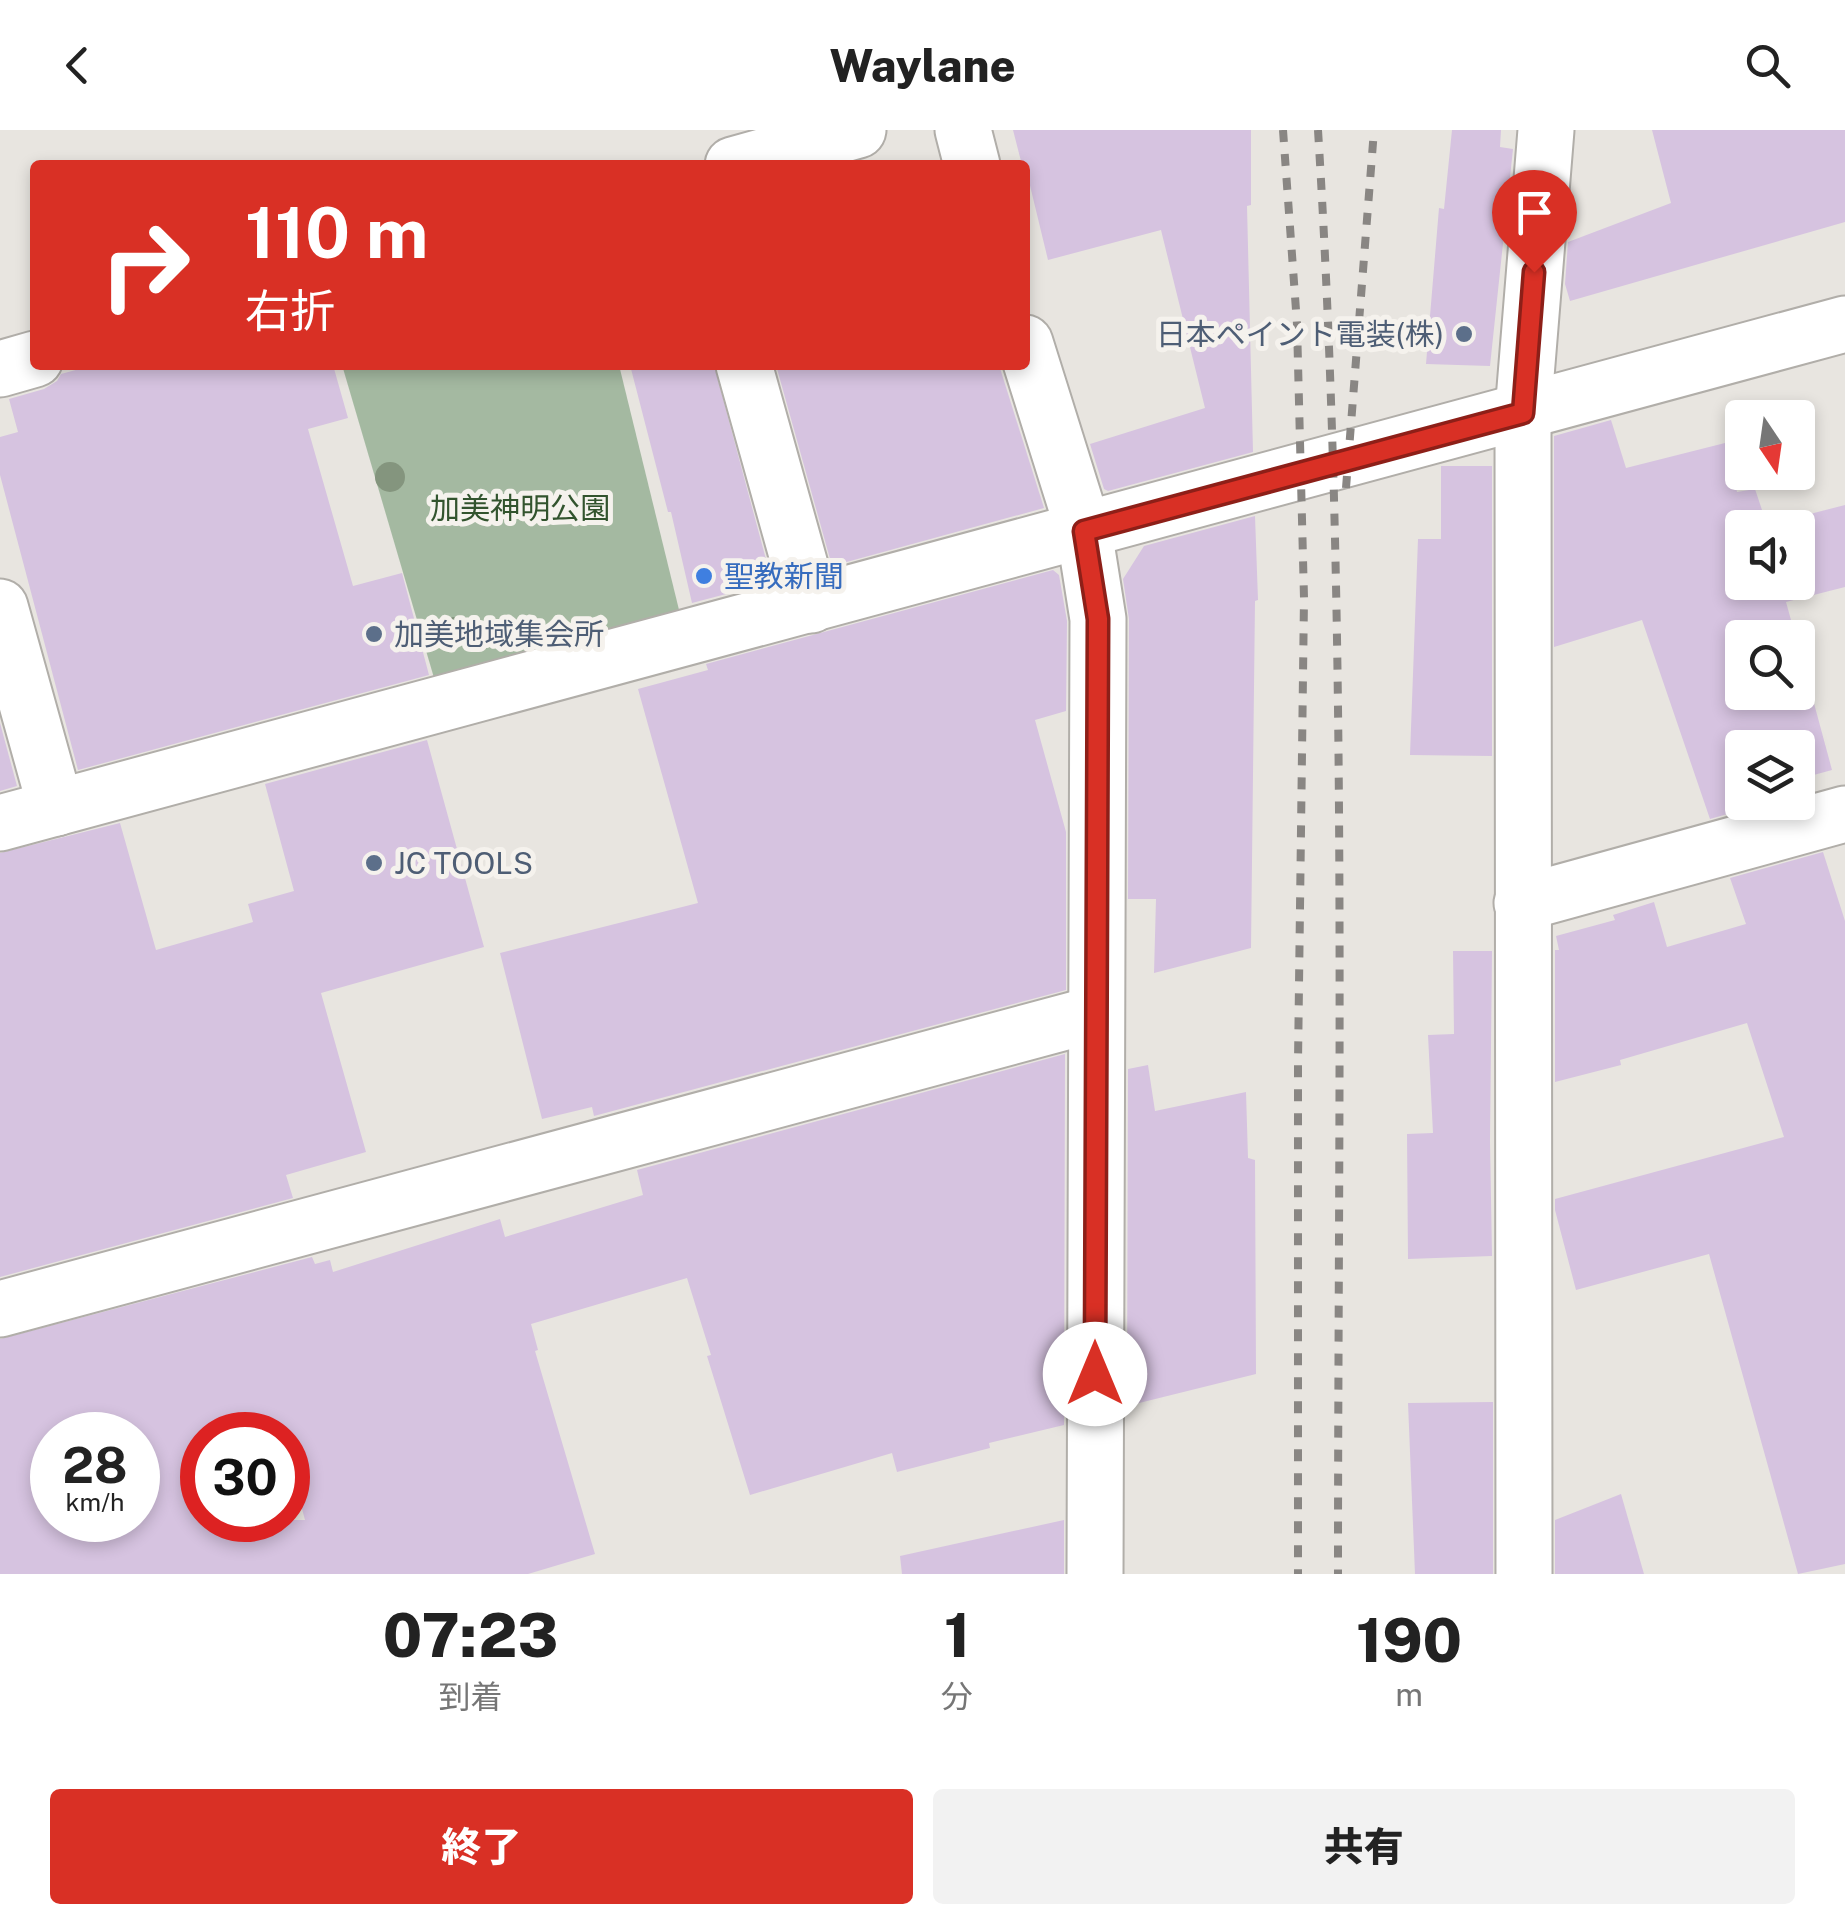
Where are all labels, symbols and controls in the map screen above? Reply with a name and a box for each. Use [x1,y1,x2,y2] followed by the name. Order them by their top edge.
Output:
[50,38,105,93] icon: back
[1740,38,1795,93] icon: search
[829,39,1016,92] text: Waylane
[1492,170,1577,273] pin
[1507,185,1562,240] icon: arrive
[245,191,429,274] text: 110 m
[80,200,210,330] icon: right
[245,284,335,337] text: 右折
[1156,316,1444,352] place label: 日本ペイント電装(株)
[1453,323,1475,345] marker: 日本ペイント電装(株)
[1725,400,1815,490] north arrow
[1725,400,1815,820] map controls
[430,490,610,526] park label: 加美神明公園
[1725,510,1815,600] button: sound
[724,558,844,594] place label: 聖教新聞
[693,565,715,587] marker: 聖教新聞
[394,616,604,652] place label: 加美地域集会所
[1725,620,1815,710] button: search
[363,623,385,645] marker: 加美地域集会所
[1725,730,1815,820] button: layers
[394,845,533,881] place label: JC TOOLS
[363,852,385,874] marker: JC TOOLS
[1043,1322,1147,1426] position arrow
[180,1412,310,1542] speed limit sign: 30
[62,1435,128,1494] text: 28
[66,1487,124,1517] text: km/h
[383,1600,558,1671] text: 07:23
[944,1600,970,1671] text: 1
[1356,1605,1462,1676] text: 190
[1395,1676,1423,1713] text: m
[439,1678,503,1715] text: 到着
[941,1678,973,1715] text: 分
[50,1789,913,1904] button: 終了
[933,1789,1795,1904] button: 共有

